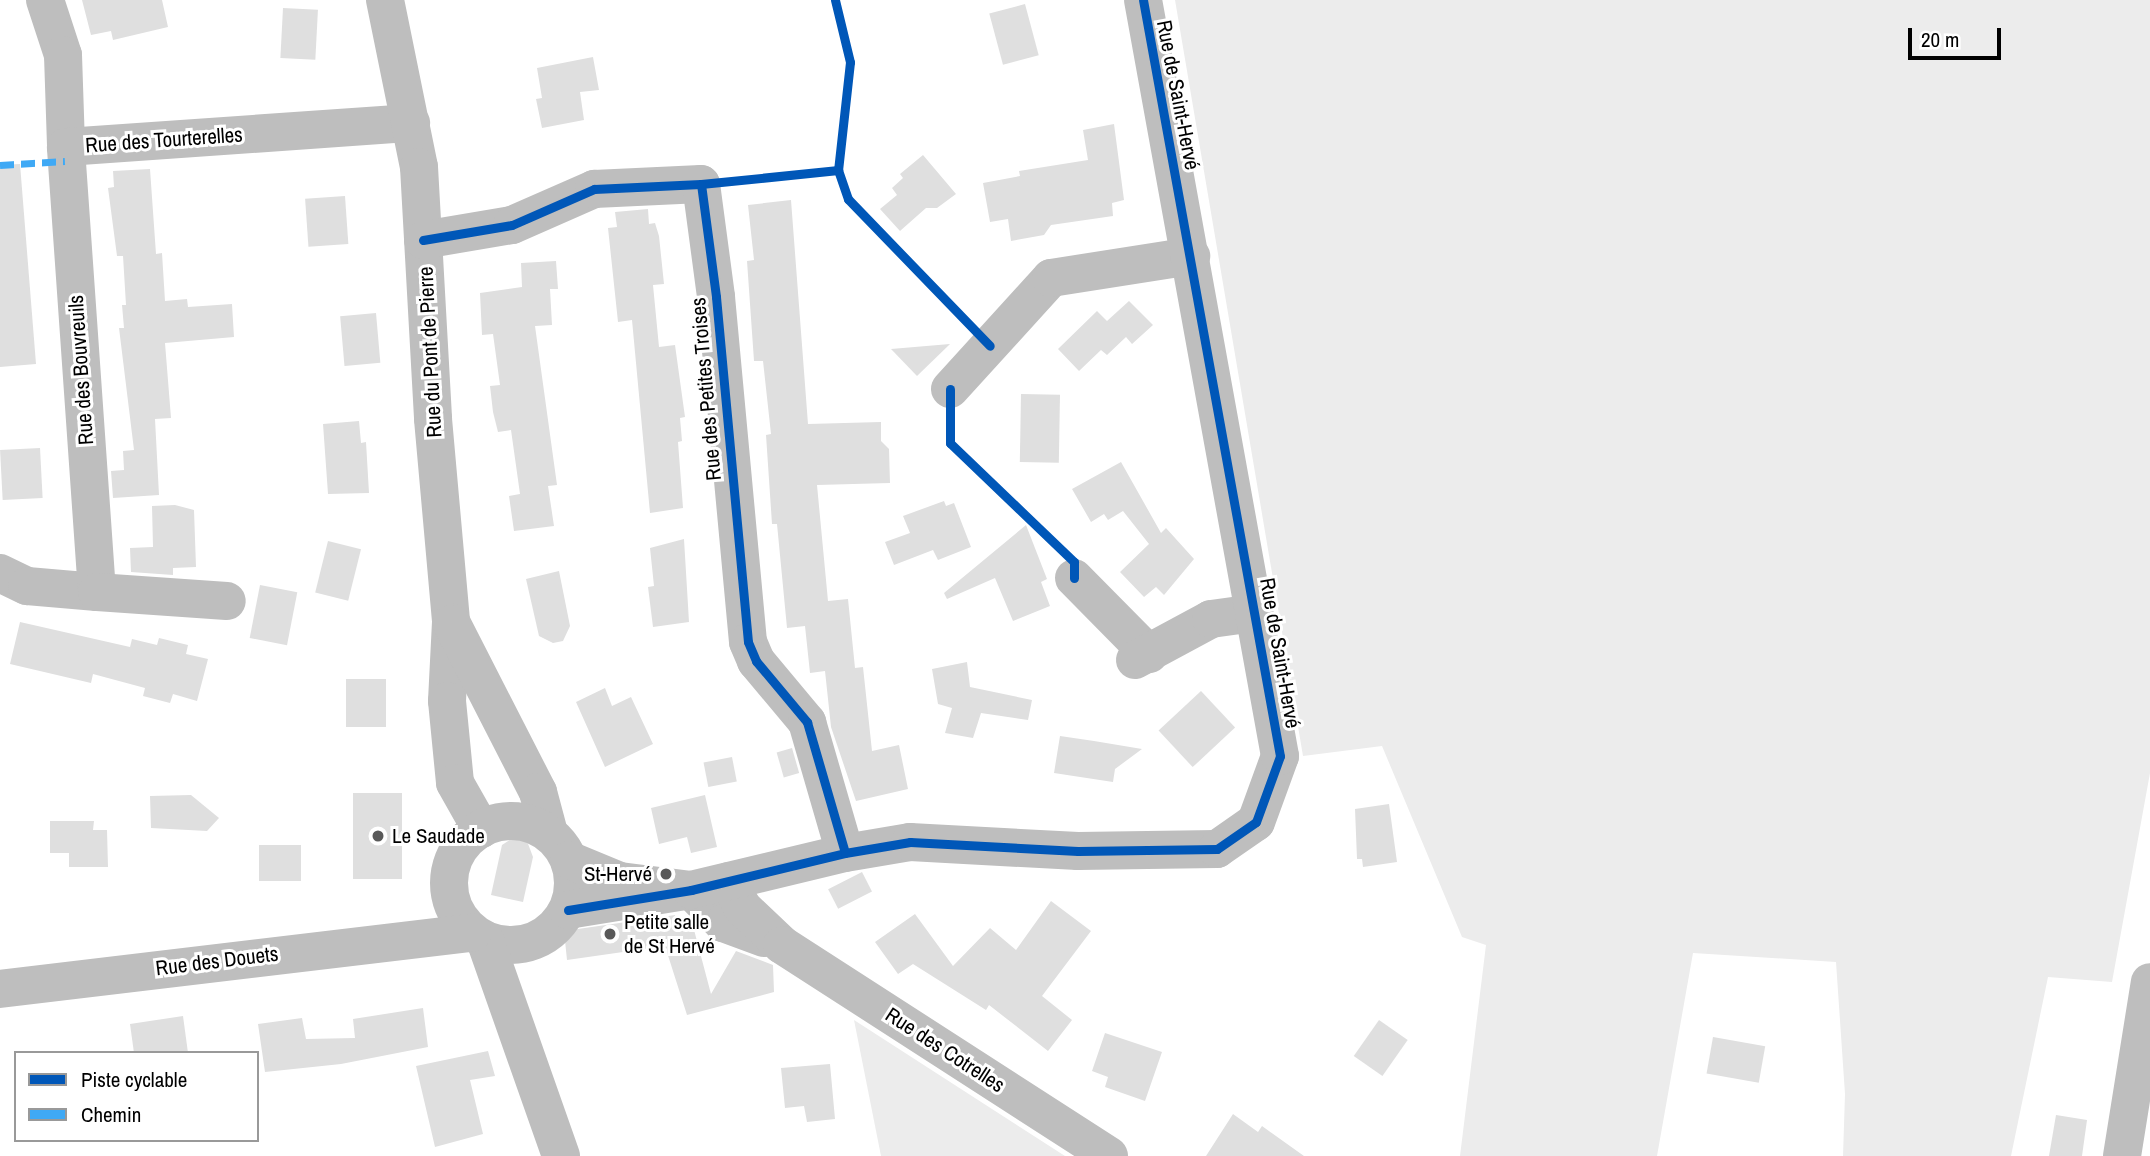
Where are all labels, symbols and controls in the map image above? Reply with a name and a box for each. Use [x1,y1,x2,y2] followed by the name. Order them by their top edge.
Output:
[1912,14,2005,58] scale bar
[1151,18,1205,172] street label: Rue de Saint-Hervé
[1921,25,1959,54] text: 20 m
[84,122,244,158] street label: Rue des Tourterelles
[413,266,447,438] street label: Rue du Pont de Pierre
[63,294,99,446] street label: Rue des Bouvreuils
[685,296,727,482] street label: Rue des Petites Troises
[1254,576,1306,730] street label: Rue de Saint-Hervé
[392,823,485,849] place label: Le Saudade
[370,828,386,844] marker: Le Saudade
[584,861,652,887] place label: St-Hervé
[658,866,674,882] marker: St-Hervé
[624,909,715,959] place label: Petite salle de St Hervé
[602,926,618,942] marker: Petite salle de St Hervé
[154,941,280,981] street label: Rue des Douets
[881,1002,1009,1098] street label: Rue des Cotrelles
[14,1051,259,1142] legend
[81,1065,187,1094] text: Piste cyclable
[81,1100,141,1129] text: Chemin

